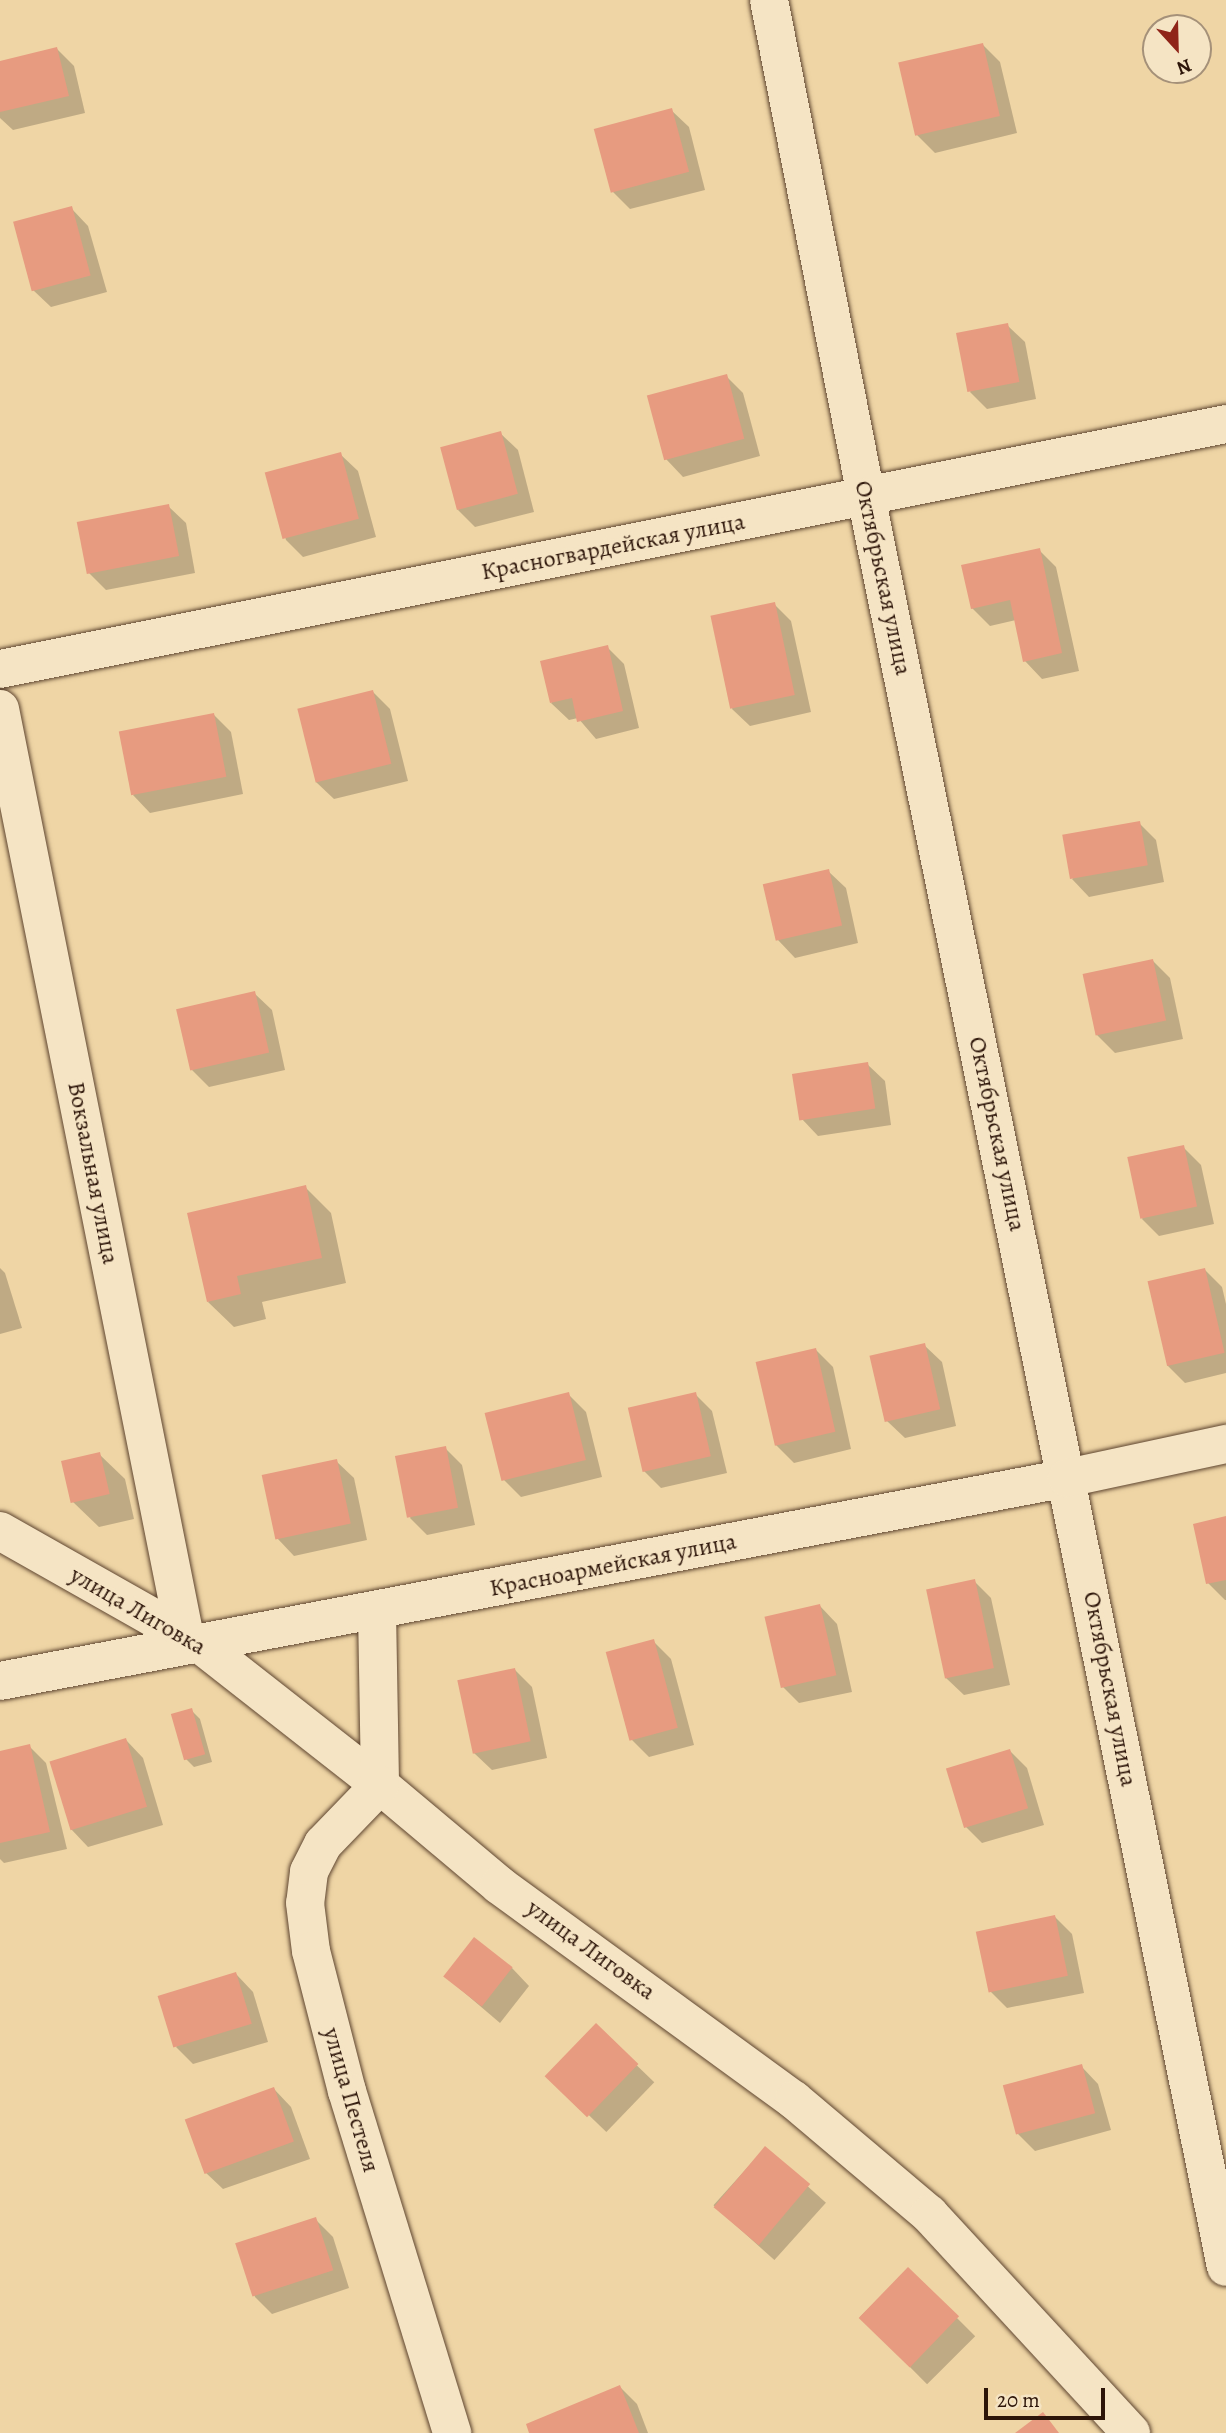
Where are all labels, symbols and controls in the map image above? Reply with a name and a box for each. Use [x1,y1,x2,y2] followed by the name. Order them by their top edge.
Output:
[1142,14,1212,84] north arrow
[1173,52,1195,81] text: N
[848,478,918,678] street label: Октябрьская улица
[479,507,747,587] street label: Красногвардейская улица
[962,1034,1032,1234] street label: Октябрьская улица
[61,1079,125,1267] street label: Вокзальная улица
[487,1527,739,1603] street label: Красноармейская улица
[65,1561,211,1661] street label: улица Лиговка
[1077,1589,1143,1789] street label: Октябрьская улица
[521,1894,661,2006] street label: улица Лиговка
[317,2024,385,2176] street label: улица Пестеля
[988,2374,1109,2418] scale bar
[997,2386,1040,2414] text: 20 m

